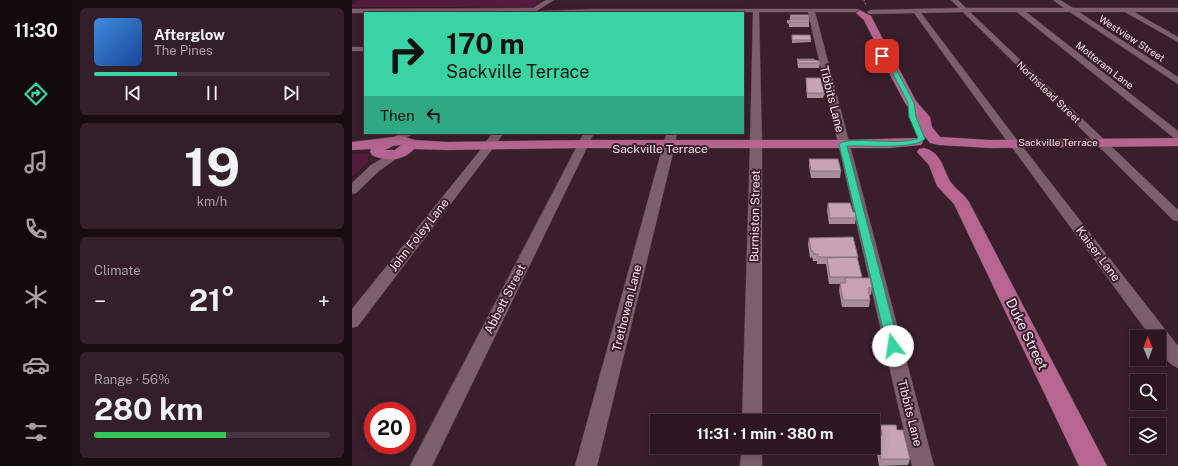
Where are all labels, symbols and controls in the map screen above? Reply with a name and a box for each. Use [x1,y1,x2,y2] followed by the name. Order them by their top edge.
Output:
[1097,12,1167,64] street label: Westview Street
[14,20,58,41] text: 11:30
[154,26,225,43] text: Afterglow
[446,27,525,60] text: 170 m
[380,28,432,80] icon: right
[865,39,899,73] pin
[1074,39,1137,91] street label: Motteram Lane
[154,43,213,58] text: The Pines
[871,45,893,67] icon: arrive
[1015,59,1083,126] street label: Northstead Street
[446,61,590,82] text: Sackville Terrace
[817,64,847,134] street label: Tibbits Lane
[22,80,50,108] icon: directions
[122,82,144,104] icon: previous
[201,82,223,104] icon: pause
[280,82,302,104] icon: next
[423,104,445,126] icon: left
[380,107,415,124] text: Then
[1018,136,1098,148] street label: Sackville Terrace
[184,137,240,198] text: 19
[612,142,708,156] street label: Sackville Terrace
[22,148,50,176] icon: music
[747,170,763,262] street label: Burniston Street
[197,194,227,209] text: km/h
[386,196,452,274] street label: John Foley Lane
[22,215,50,243] icon: phone
[1073,224,1123,284] street label: Kaiser Lane
[481,262,529,336] street label: Abbett Street
[94,263,141,278] text: Climate
[609,263,645,353] street label: Trethowan Lane
[189,282,235,318] text: 21°
[22,283,50,311] icon: climate
[94,288,106,314] text: −
[318,288,330,314] text: +
[1003,296,1051,372] street label: Duke Street
[872,325,914,367] position arrow
[1130,330,1166,366] north arrow
[1130,330,1166,454] map controls
[22,351,50,379] icon: car
[94,372,170,387] text: Range · 56%
[1130,374,1166,410] button: search
[895,378,925,448] street label: Tibbits Lane
[94,391,203,427] text: 280 km
[364,402,416,454] speed limit sign: 20
[22,418,50,446] icon: filters
[1130,418,1166,454] button: layers
[696,425,834,442] text: 11:31 · 1 min · 380 m

